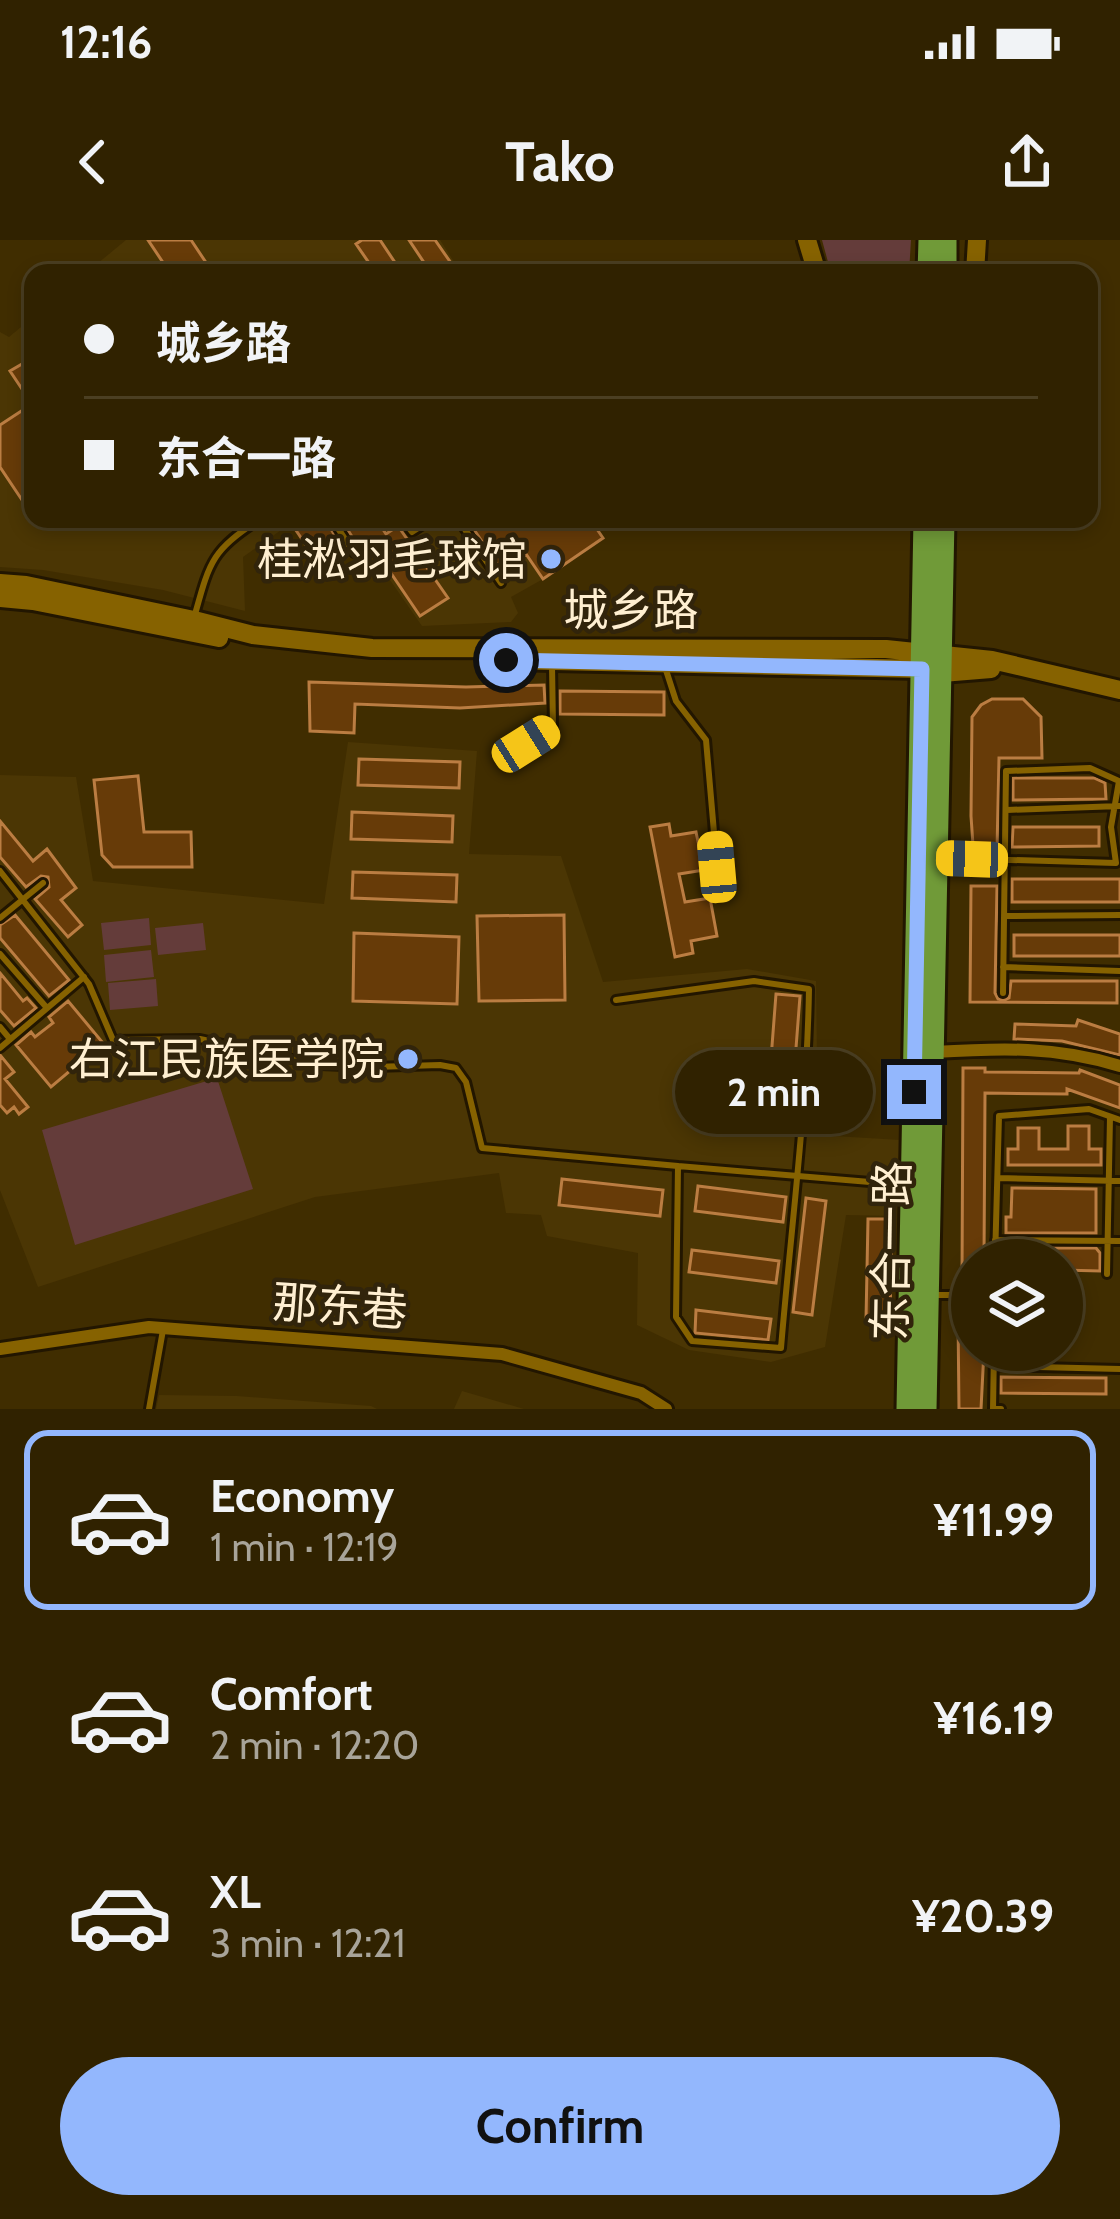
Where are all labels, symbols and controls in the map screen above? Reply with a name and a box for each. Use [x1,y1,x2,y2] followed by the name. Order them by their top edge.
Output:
[60,15,152,69] text: 12:16
[60,129,126,195] icon: back
[505,129,615,195] text: Tako
[994,129,1060,195] icon: share
[156,316,291,370] text: 城乡路
[156,431,336,485] text: 东合一路
[257,532,527,586] place label: 桂淞羽毛球馆
[538,546,564,572] marker: 桂淞羽毛球馆
[563,583,699,637] street label: 城乡路
[479,633,533,687] route start
[486,710,566,778] car
[696,830,738,904] car
[935,840,1009,878] car
[69,1032,384,1086] place label: 右江民族医学院
[395,1046,421,1072] marker: 右江民族医学院
[674,1050,872,1134] callout: 2 min
[887,1065,941,1119] route end
[727,1068,821,1116] text: 2 min
[862,1161,920,1341] street label: 东合一路
[951,1239,1083,1371] map controls
[951,1239,1083,1371] button: layers
[271,1274,409,1338] street label: 那东巷
[66,1466,174,1574] icon: car
[210,1469,394,1523] text: Economy
[934,1493,1054,1547] text: ¥11.99
[210,1523,399,1571] text: 1 min · 12:19
[66,1664,174,1772] icon: car
[210,1667,373,1721] text: Comfort
[934,1691,1054,1745] text: ¥16.19
[210,1721,419,1769] text: 2 min · 12:20
[66,1862,174,1970] icon: car
[210,1865,261,1919] text: XL
[912,1889,1054,1943] text: ¥20.39
[210,1919,405,1967] text: 3 min · 12:21
[60,2057,1060,2195] button: Confirm

